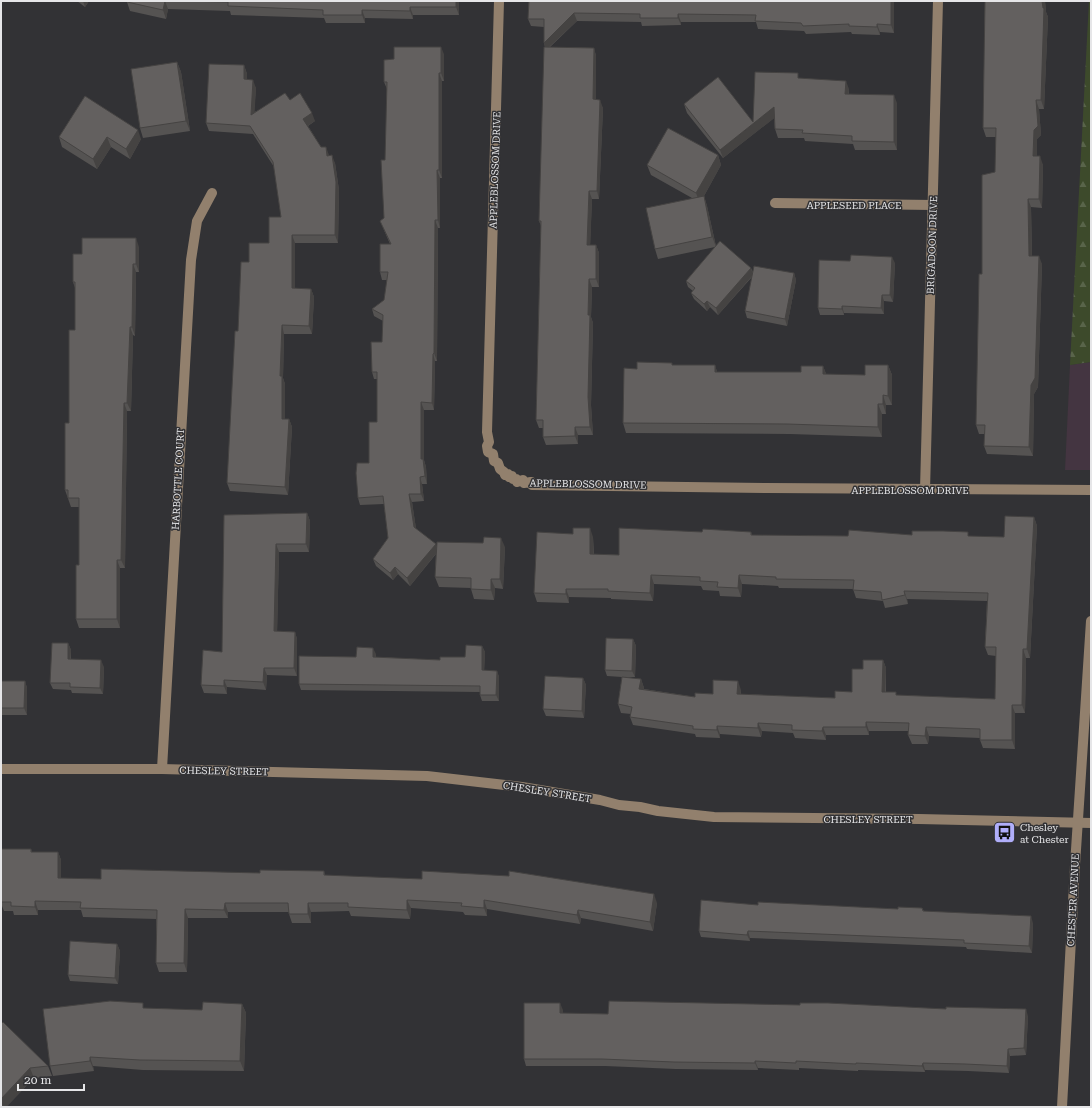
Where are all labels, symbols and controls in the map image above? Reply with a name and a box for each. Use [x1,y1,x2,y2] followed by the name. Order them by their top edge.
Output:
[487,111,503,229] street label: APPLEBLOSSOM DRIVE
[925,196,939,294] street label: BRIGADOON DRIVE
[807,200,901,211] street label: APPLESEED PLACE
[170,428,186,530] street label: HARBOTTLE COURT
[529,477,647,491] street label: APPLEBLOSSOM DRIVE
[851,485,969,496] street label: APPLEBLOSSOM DRIVE
[179,765,269,777] street label: CHESLEY STREET
[502,780,592,804] street label: CHESLEY STREET
[823,814,913,825] street label: CHESLEY STREET
[992,820,1018,846] bus stop icon: Chesley at Chester
[1020,822,1069,845] place label: Chesley at Chester
[1065,853,1081,947] street label: CHESTER AVENUE
[18,1066,84,1092] scale bar
[24,1073,51,1087] text: 20 m

